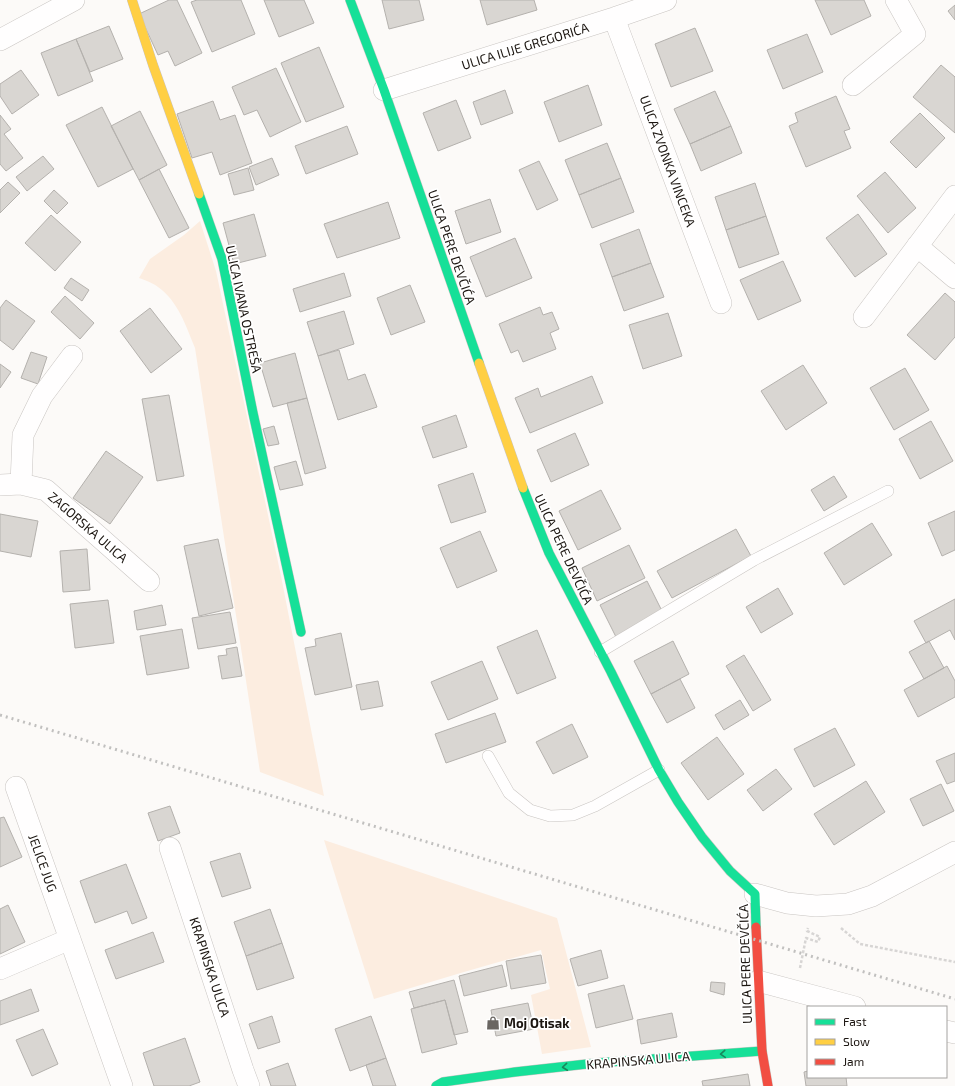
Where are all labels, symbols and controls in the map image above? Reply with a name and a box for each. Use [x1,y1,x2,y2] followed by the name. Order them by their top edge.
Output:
[459,18,591,73] street label: ULICA ILIJE GREGORIĆA
[637,93,699,229] street label: ULICA ZVONKA VINCEKA
[425,187,480,306] street label: ULICA PERE DEVČIĆA
[223,244,265,374] street label: ULICA IVANA OSTREŠA
[45,488,131,566] street label: ZAGORSKA ULICA
[531,491,598,607] street label: ULICA PERE DEVČIĆA
[25,832,61,894] street label: JELICE JUG
[734,904,755,1024] street label: ULICA PERE DEVČIĆA
[186,915,234,1019] street label: KRAPINSKA ULICA
[807,1006,947,1078] legend
[843,1014,867,1028] text: Fast
[485,1015,501,1031] shop icon: Moj Otisak
[504,1015,570,1031] place label: Moj Otisak
[843,1034,870,1048] text: Slow
[586,1048,690,1072] street label: KRAPINSKA ULICA
[720,1049,726,1058] one-way arrow
[843,1054,864,1068] text: Jam
[562,1062,568,1071] one-way arrow

